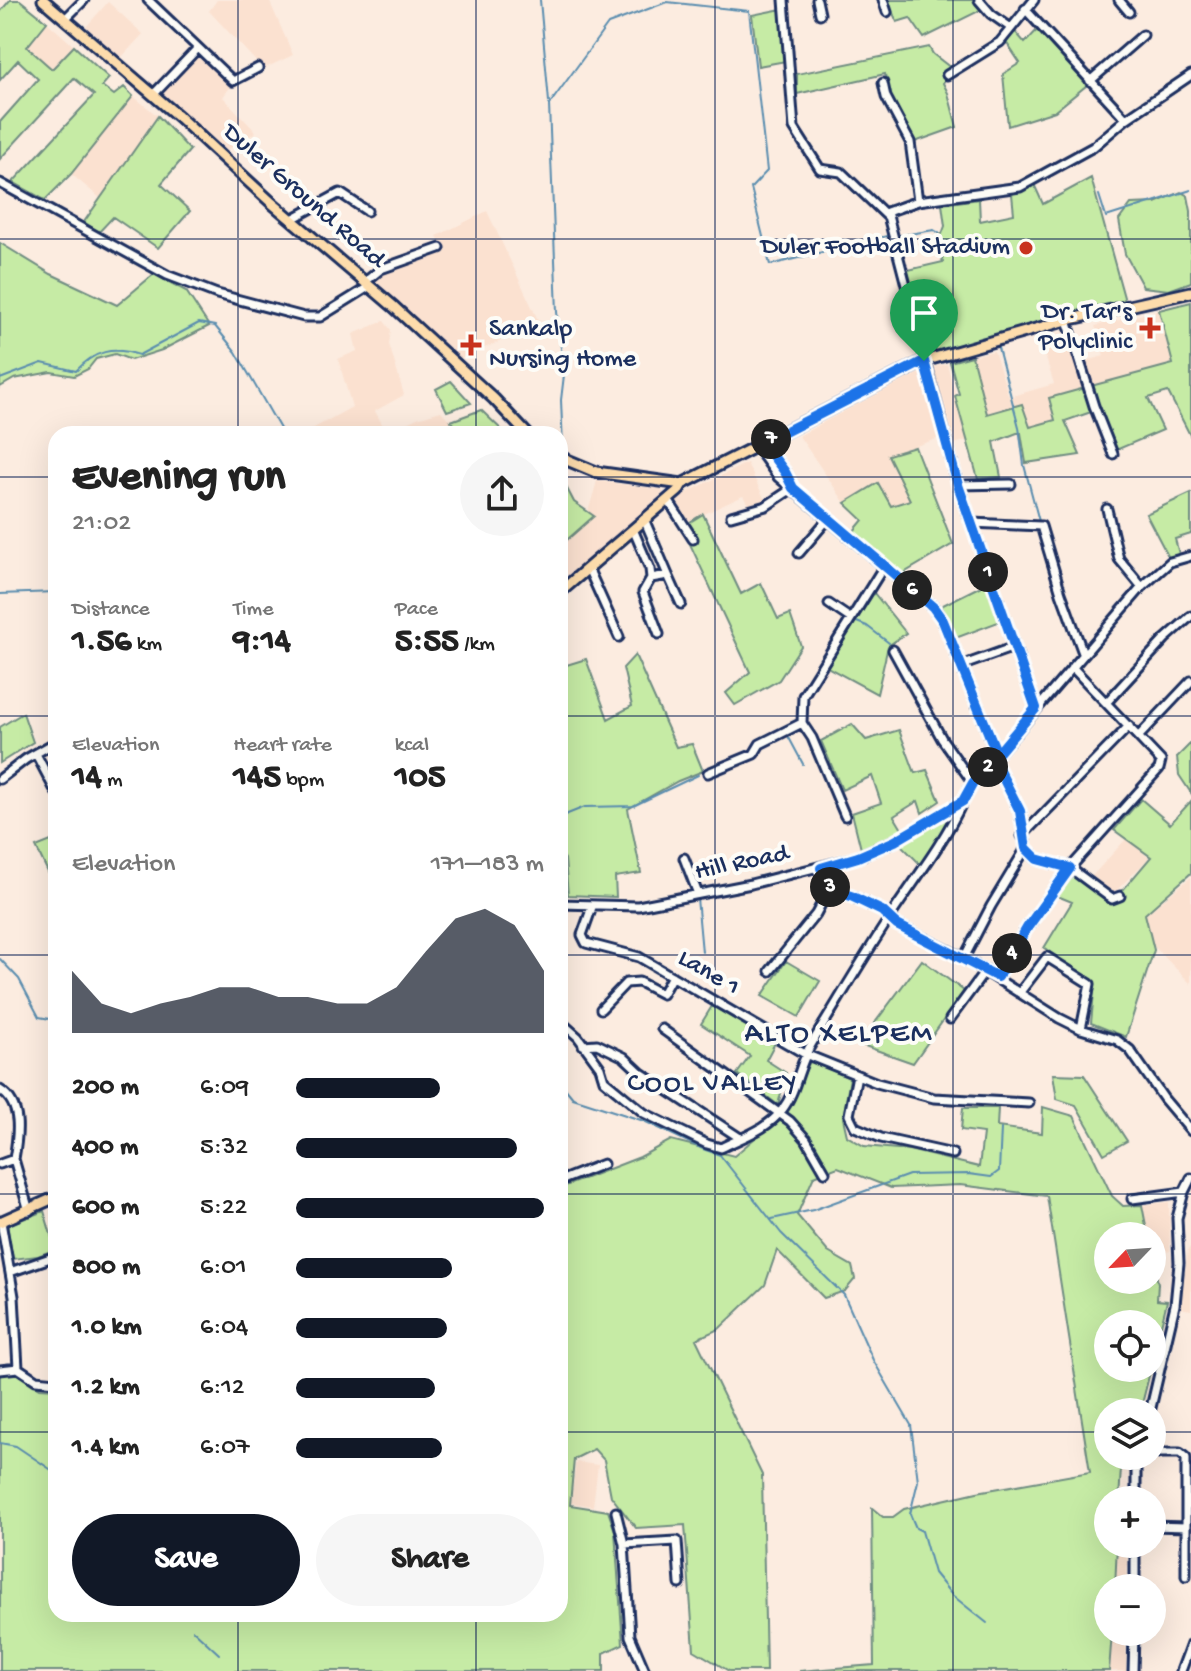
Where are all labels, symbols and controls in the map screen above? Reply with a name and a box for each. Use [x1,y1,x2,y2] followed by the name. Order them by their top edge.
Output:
[214,117,392,277] street label: Duler Ground Road
[759,233,1010,264] place label: Duler Football Stadium
[1017,239,1035,257] marker: Duler Football Stadium
[890,279,958,361] pin
[902,291,946,335] icon: arrive
[1038,298,1133,359] place label: Dr. Tar's Polyclinic
[489,315,637,376] place label: Sankalp Nursing Home
[1139,317,1161,339] marker: Dr. Tar's Polyclinic
[460,334,482,356] marker: Sankalp Nursing Home
[751,419,791,459] pin: 7
[765,426,777,452] text: 7
[460,452,544,536] button: share
[72,453,285,505] text: Evening run
[72,509,131,540] text: 21:02
[968,552,1008,592] pin: 1
[984,559,992,585] text: 1
[892,570,932,610] pin: 6
[906,577,918,603] text: 6
[72,597,150,623] text: Distance
[233,597,274,623] text: Time
[395,597,438,623] text: Pace
[72,623,132,663] text: 1.56
[233,623,291,663] text: 9:14
[395,623,459,663] text: 5:55
[132,632,162,658] text: km
[459,632,495,658] text: /km
[72,733,159,759] text: Elevation
[233,733,332,759] text: Heart rate
[395,733,429,759] text: kcal
[968,747,1008,787] pin: 2
[983,754,993,780] text: 2
[72,759,102,799] text: 14
[233,759,281,799] text: 145
[395,759,446,799] text: 105
[102,768,123,794] text: m
[281,768,324,794] text: bpm
[692,839,793,889] street label: Hill Road
[72,850,175,881] text: Elevation
[431,850,544,881] text: 171–183 m
[810,867,850,907] pin: 3
[824,874,836,900] text: 3
[992,933,1032,973] pin: 4
[1007,940,1017,966] text: 4
[672,944,744,1004] street label: Lane 1
[744,1018,934,1053] district label: ALTO XELPEM
[628,1068,798,1101] district label: COOL VALLEY
[72,1073,139,1104] text: 200 m
[200,1073,249,1104] text: 6:09
[72,1133,138,1164] text: 400 m
[200,1133,248,1164] text: 5:32
[72,1193,139,1224] text: 600 m
[200,1193,247,1224] text: 5:22
[1094,1222,1166,1294] north arrow
[1094,1222,1166,1646] map controls
[72,1253,140,1284] text: 800 m
[200,1253,247,1284] text: 6:01
[1094,1310,1166,1382] button: locate
[72,1313,142,1344] text: 1.0 km
[200,1313,248,1344] text: 6:04
[72,1373,140,1404] text: 1.2 km
[200,1373,245,1404] text: 6:12
[1094,1398,1166,1470] button: layers
[72,1433,139,1464] text: 1.4 km
[200,1433,250,1464] text: 6:07
[1094,1486,1166,1558] button: +
[72,1514,300,1606] button: Save
[316,1514,544,1606] button: Share
[1094,1574,1166,1646] button: −

